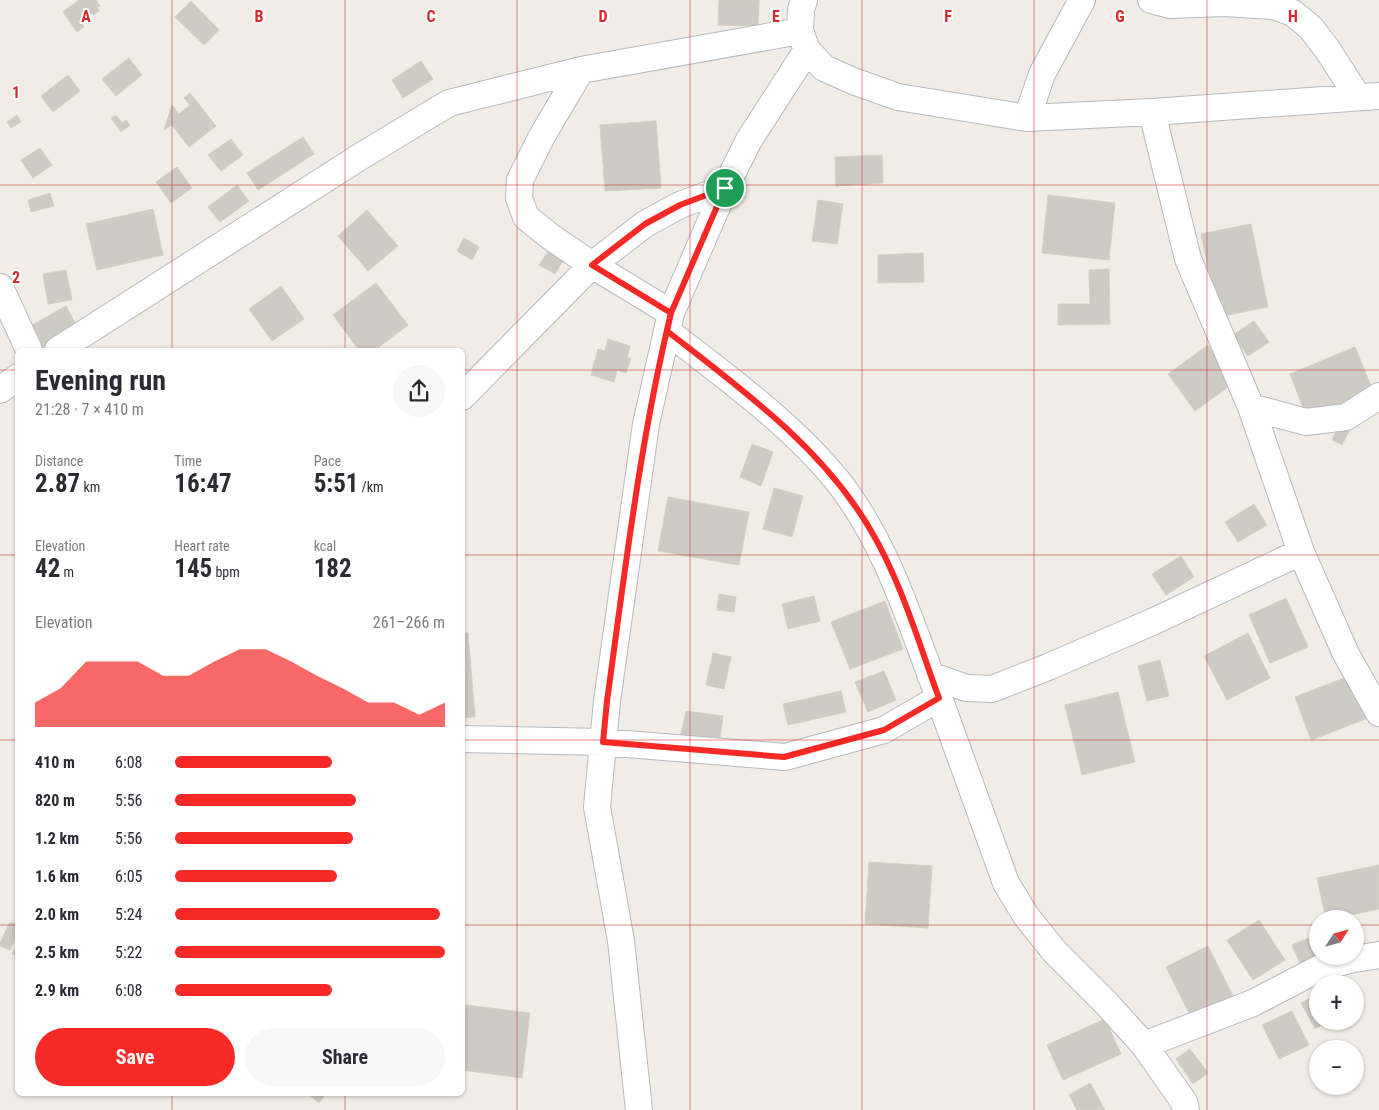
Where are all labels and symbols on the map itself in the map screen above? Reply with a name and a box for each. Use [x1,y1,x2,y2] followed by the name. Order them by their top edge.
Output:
[81,7,91,26] text: A
[255,7,264,26] text: B
[426,7,436,26] text: C
[598,7,608,26] text: D
[772,7,780,26] text: E
[944,7,952,26] text: F
[1115,7,1125,26] text: G
[1288,7,1298,26] text: H
[12,83,20,102] text: 1
[704,167,746,209] pin
[12,268,20,287] text: 2
[1309,910,1364,965] north arrow

